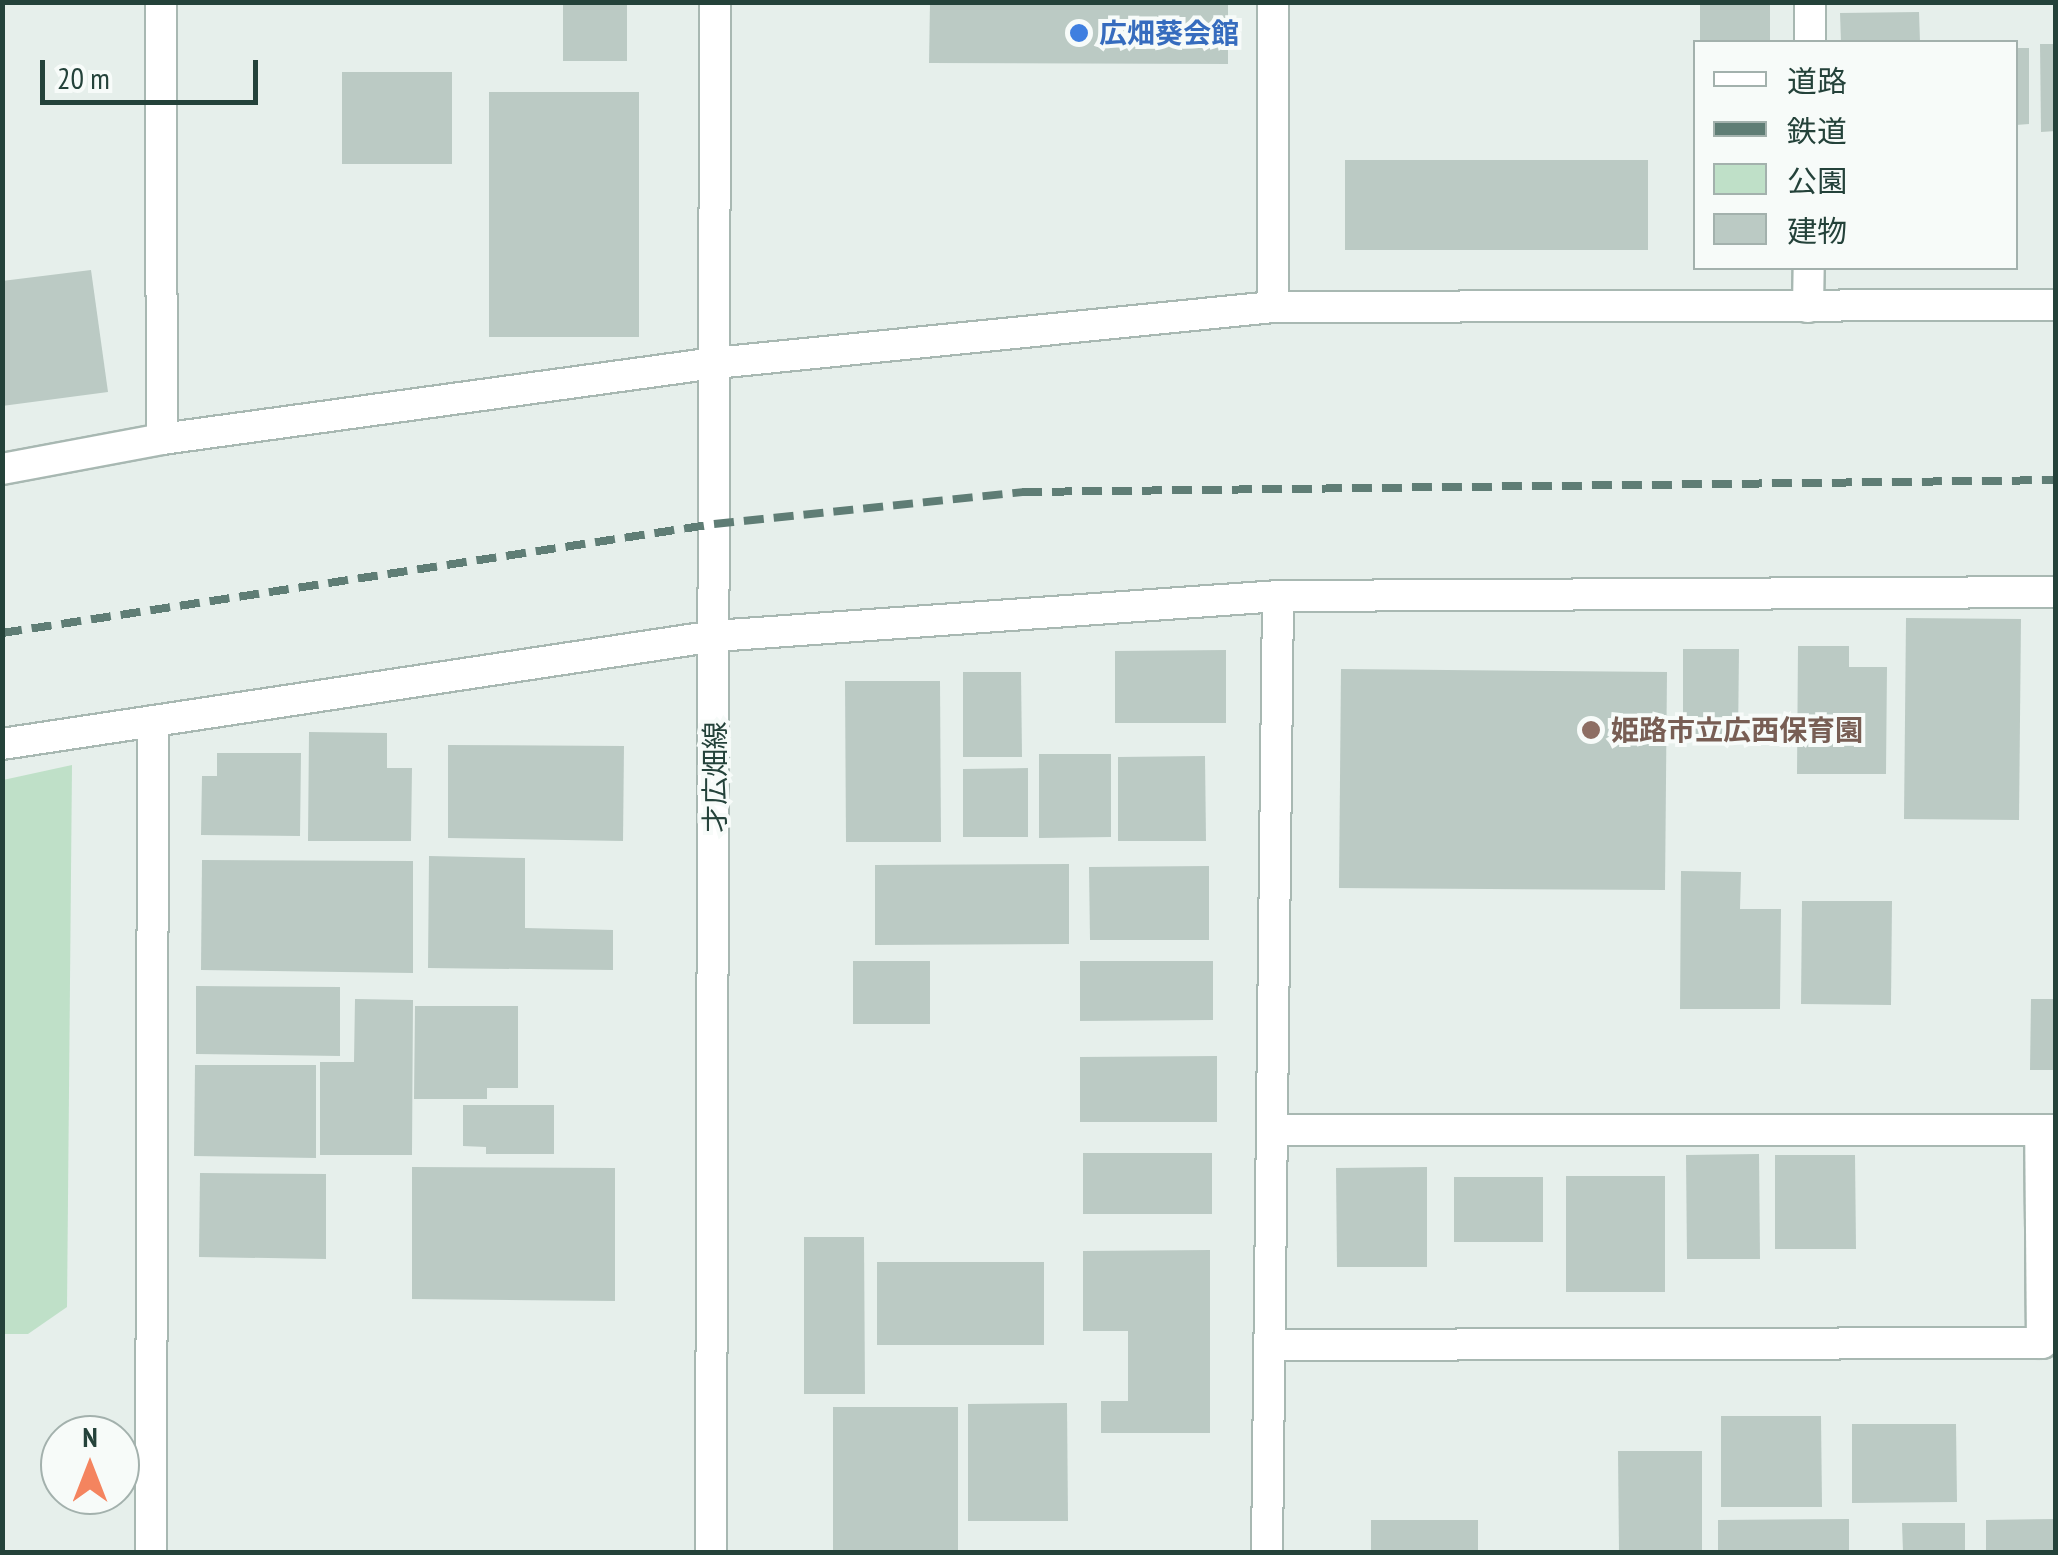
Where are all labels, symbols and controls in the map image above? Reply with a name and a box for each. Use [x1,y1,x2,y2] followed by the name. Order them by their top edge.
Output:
[1099,16,1239,50] place label: 広畑葵会館
[1068,22,1090,44] marker: 広畑葵会館
[45,40,262,102] scale bar
[1693,40,2018,270] legend
[57,58,110,97] text: 20 m
[1787,61,1847,100] text: 道路
[1787,111,1847,150] text: 鉄道
[1787,161,1847,200] text: 公園
[1787,211,1847,250] text: 建物
[1611,713,1863,747] place label: 姫路市立広西保育園
[1580,719,1602,741] marker: 姫路市立広西保育園
[698,721,732,833] street label: 才広畑線
[40,1415,140,1515] north arrow
[82,1418,98,1455] text: N

